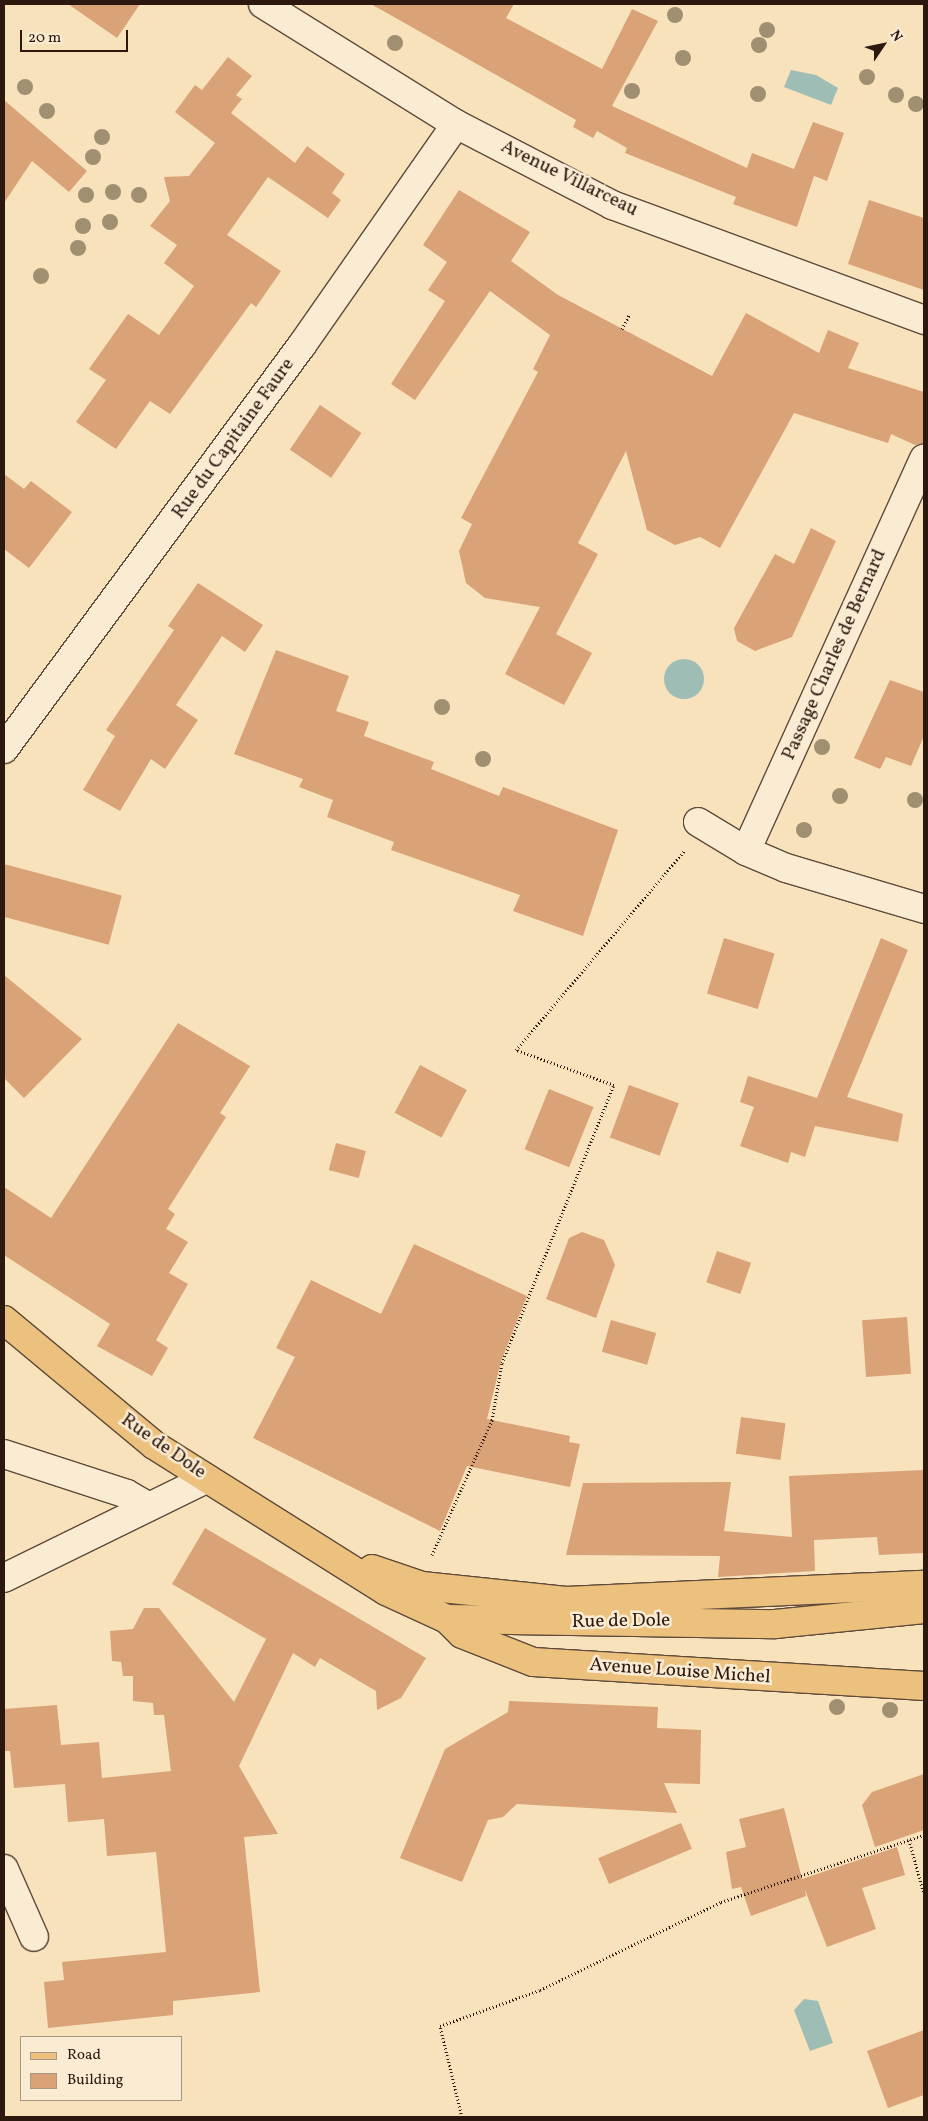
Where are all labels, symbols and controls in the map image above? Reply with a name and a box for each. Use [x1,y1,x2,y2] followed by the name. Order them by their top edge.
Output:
[22,20,130,52] scale bar
[858,20,908,70] north arrow
[885,27,907,46] text: N
[28,28,61,49] text: 20 m
[496,136,642,222] street label: Avenue Villarceau
[168,354,300,524] street label: Rue du Capitaine Faure
[778,546,892,764] street label: Passage Charles de Bernard
[116,1409,210,1485] street label: Rue de Dole
[572,1610,670,1634] street label: Rue de Dole
[589,1654,771,1690] street label: Avenue Louise Michel
[20,2036,182,2101] legend
[67,2045,101,2066] text: Road
[67,2070,123,2091] text: Building

